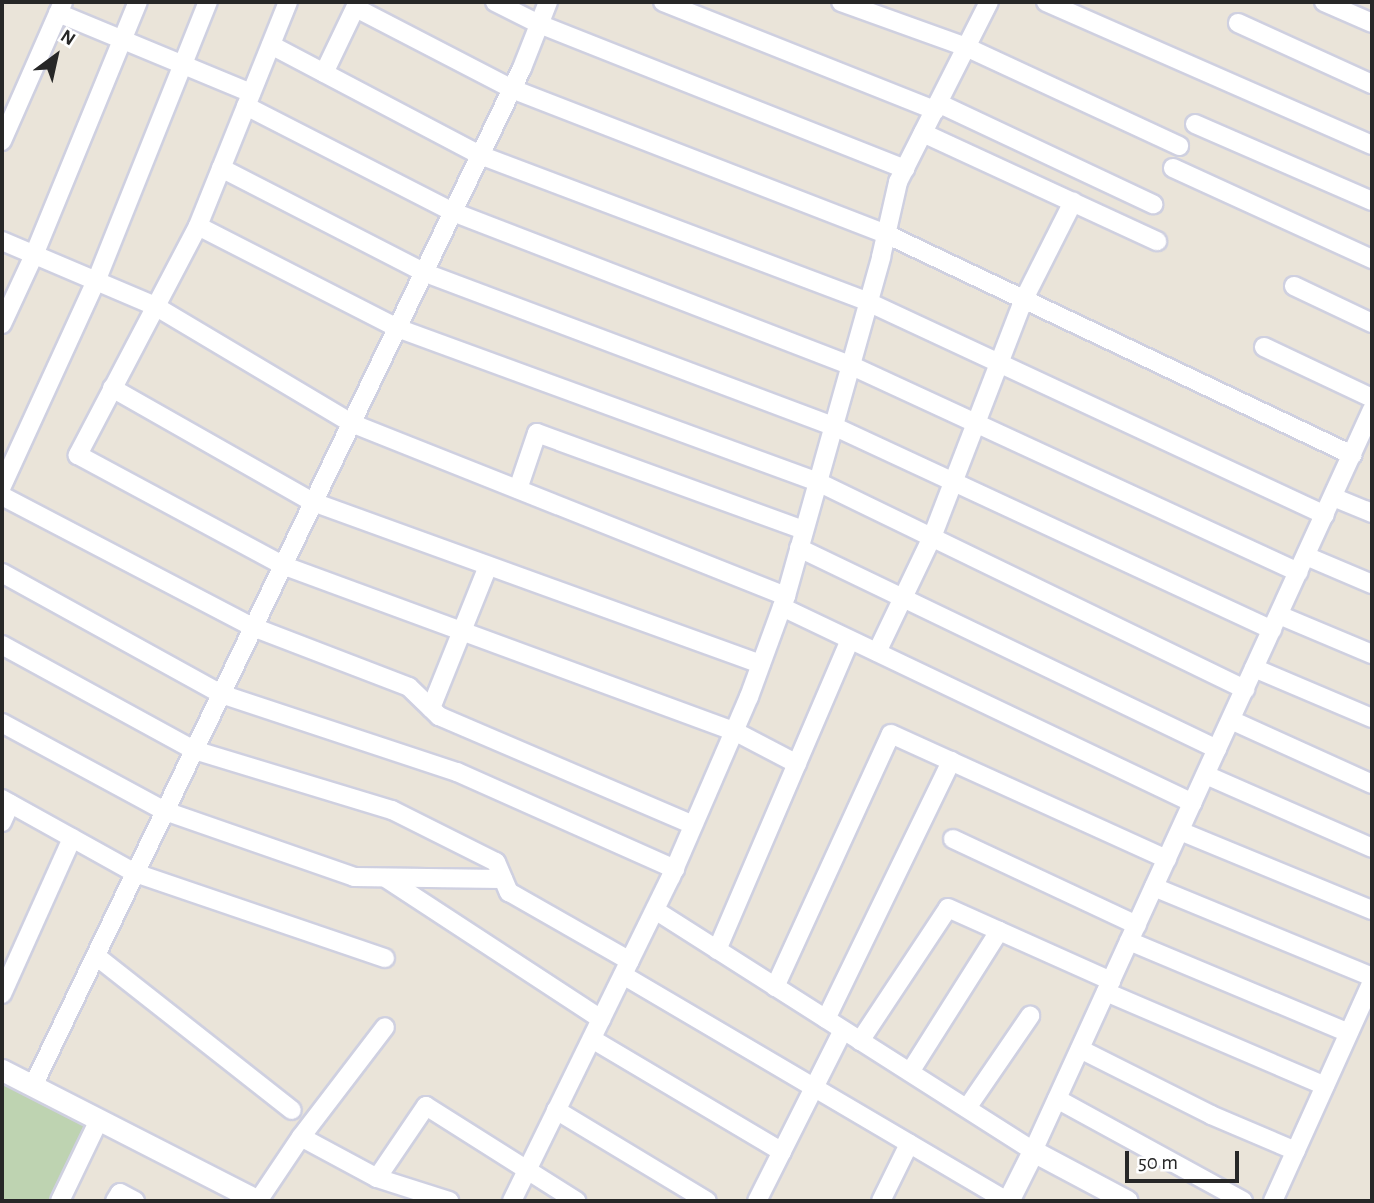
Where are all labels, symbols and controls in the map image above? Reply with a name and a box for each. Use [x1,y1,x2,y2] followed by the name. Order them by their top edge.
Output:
[21,21,91,91] north arrow
[57,26,78,50] text: N
[1129,1136,1243,1180] scale bar
[1138,1152,1178,1173] text: 50 m

